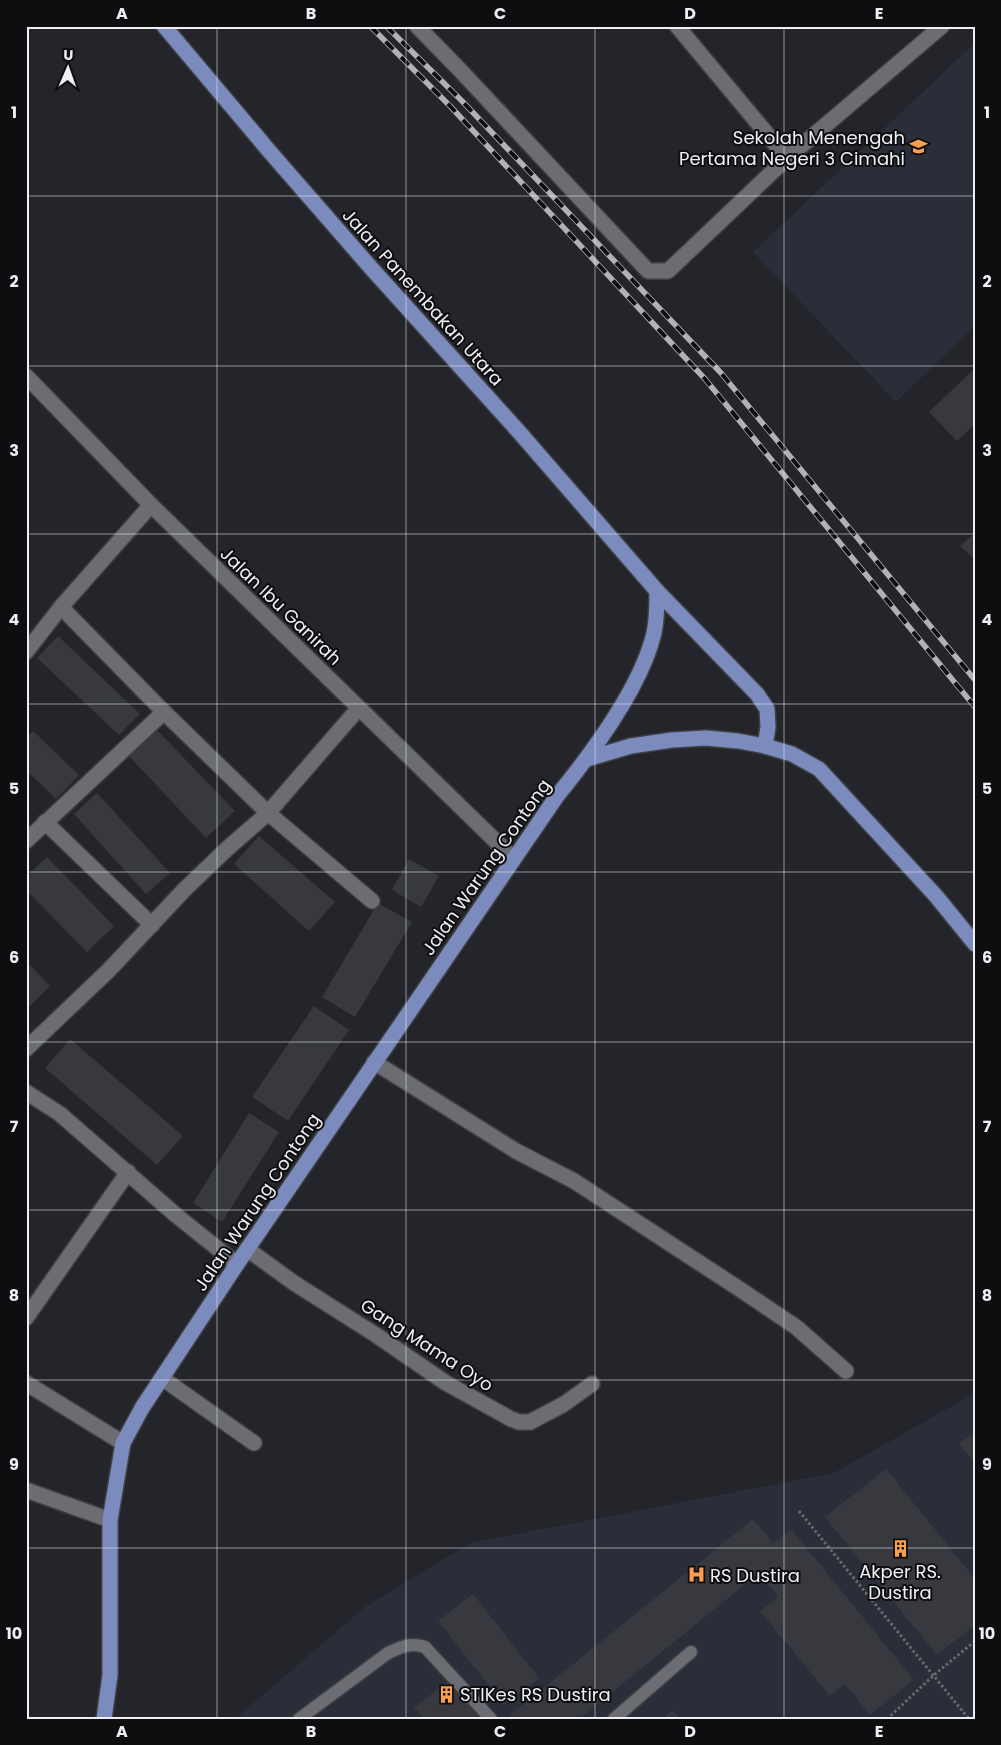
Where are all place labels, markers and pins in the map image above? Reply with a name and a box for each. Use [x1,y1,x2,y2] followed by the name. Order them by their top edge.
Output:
[679,125,905,171] place label: Sekolah Menengah Pertama Negeri 3 Cimahi
[909,137,929,157] school or university icon: Sekolah Menengah Pertama Negeri 3 Cimahi
[890,1538,910,1558] building icon: Akper RS. Dustira
[859,1559,941,1605] place label: Akper RS. Dustira
[710,1563,800,1588] place label: RS Dustira
[686,1565,706,1585] hospital icon: RS Dustira
[460,1682,611,1707] place label: STIKes RS Dustira
[436,1684,456,1704] building icon: STIKes RS Dustira

